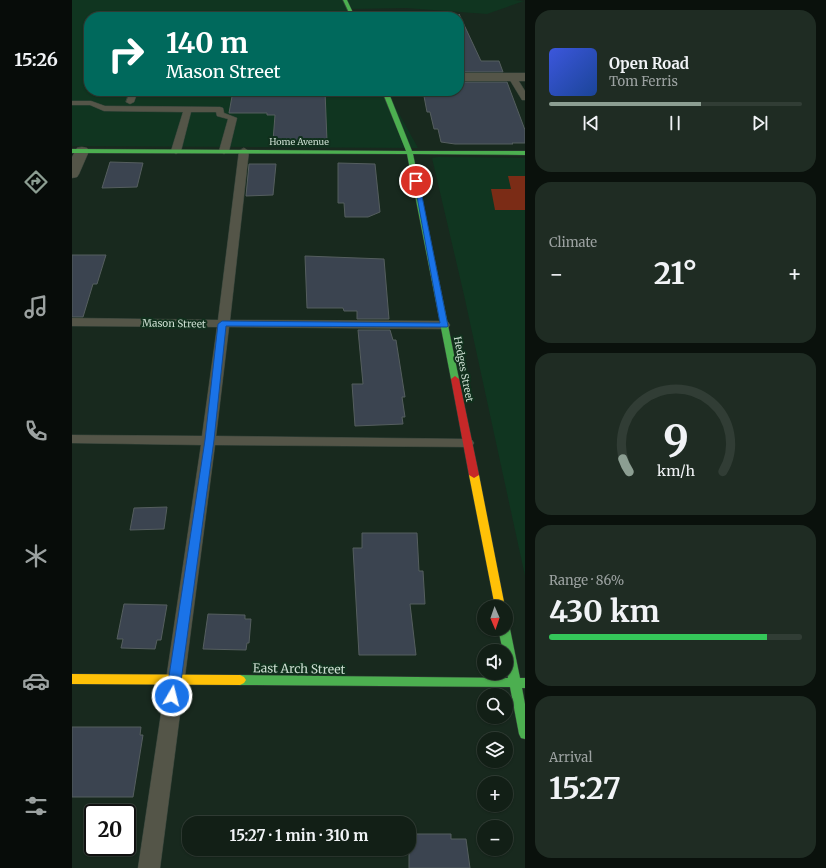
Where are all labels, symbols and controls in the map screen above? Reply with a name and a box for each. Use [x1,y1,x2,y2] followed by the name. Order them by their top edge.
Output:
[166,25,248,61] text: 140 m
[100,28,152,80] icon: right
[14,48,58,71] text: 15:26
[609,54,689,73] text: Open Road
[166,60,281,83] text: Mason Street
[609,73,678,90] text: Tom Ferris
[580,112,602,134] icon: previous
[664,112,686,134] icon: pause
[749,112,771,134] icon: next
[269,136,329,147] street label: Home Avenue
[399,164,433,198] pin
[22,168,50,196] icon: directions
[405,170,427,192] icon: arrive
[549,234,597,251] text: Climate
[654,254,697,292] text: 21°
[549,260,564,288] text: −
[787,260,802,288] text: +
[22,293,50,321] icon: music
[142,316,206,331] street label: Mason Street
[451,335,476,403] street label: Hedges Street
[663,414,688,466] text: 9
[22,417,50,445] icon: phone
[657,462,695,480] text: km/h
[22,542,50,570] icon: climate
[549,572,624,589] text: Range · 86%
[549,592,660,630] text: 430 km
[477,600,513,636] north arrow
[477,600,513,856] map controls
[477,644,513,680] button: sound
[253,660,346,677] street label: East Arch Street
[22,667,50,695] icon: car
[151,675,193,717] position arrow
[477,688,513,724] button: search
[477,732,513,768] button: layers
[549,749,592,766] text: Arrival
[549,769,621,807] text: 15:27
[477,776,513,812] button: +
[22,792,50,820] icon: filters
[84,804,136,856] speed limit sign: 20
[477,820,513,856] button: −
[230,826,368,845] text: 15:27 · 1 min · 310 m

